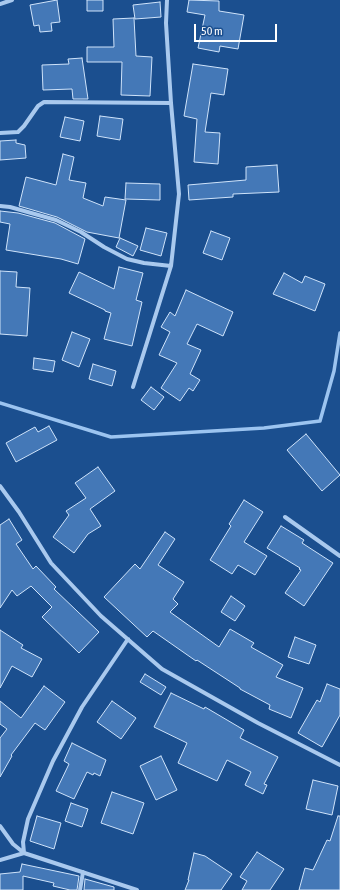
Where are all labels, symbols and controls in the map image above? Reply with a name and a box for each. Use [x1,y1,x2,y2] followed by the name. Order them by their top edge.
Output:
[196,16,279,42] scale bar
[201,24,223,38] text: 50 m

